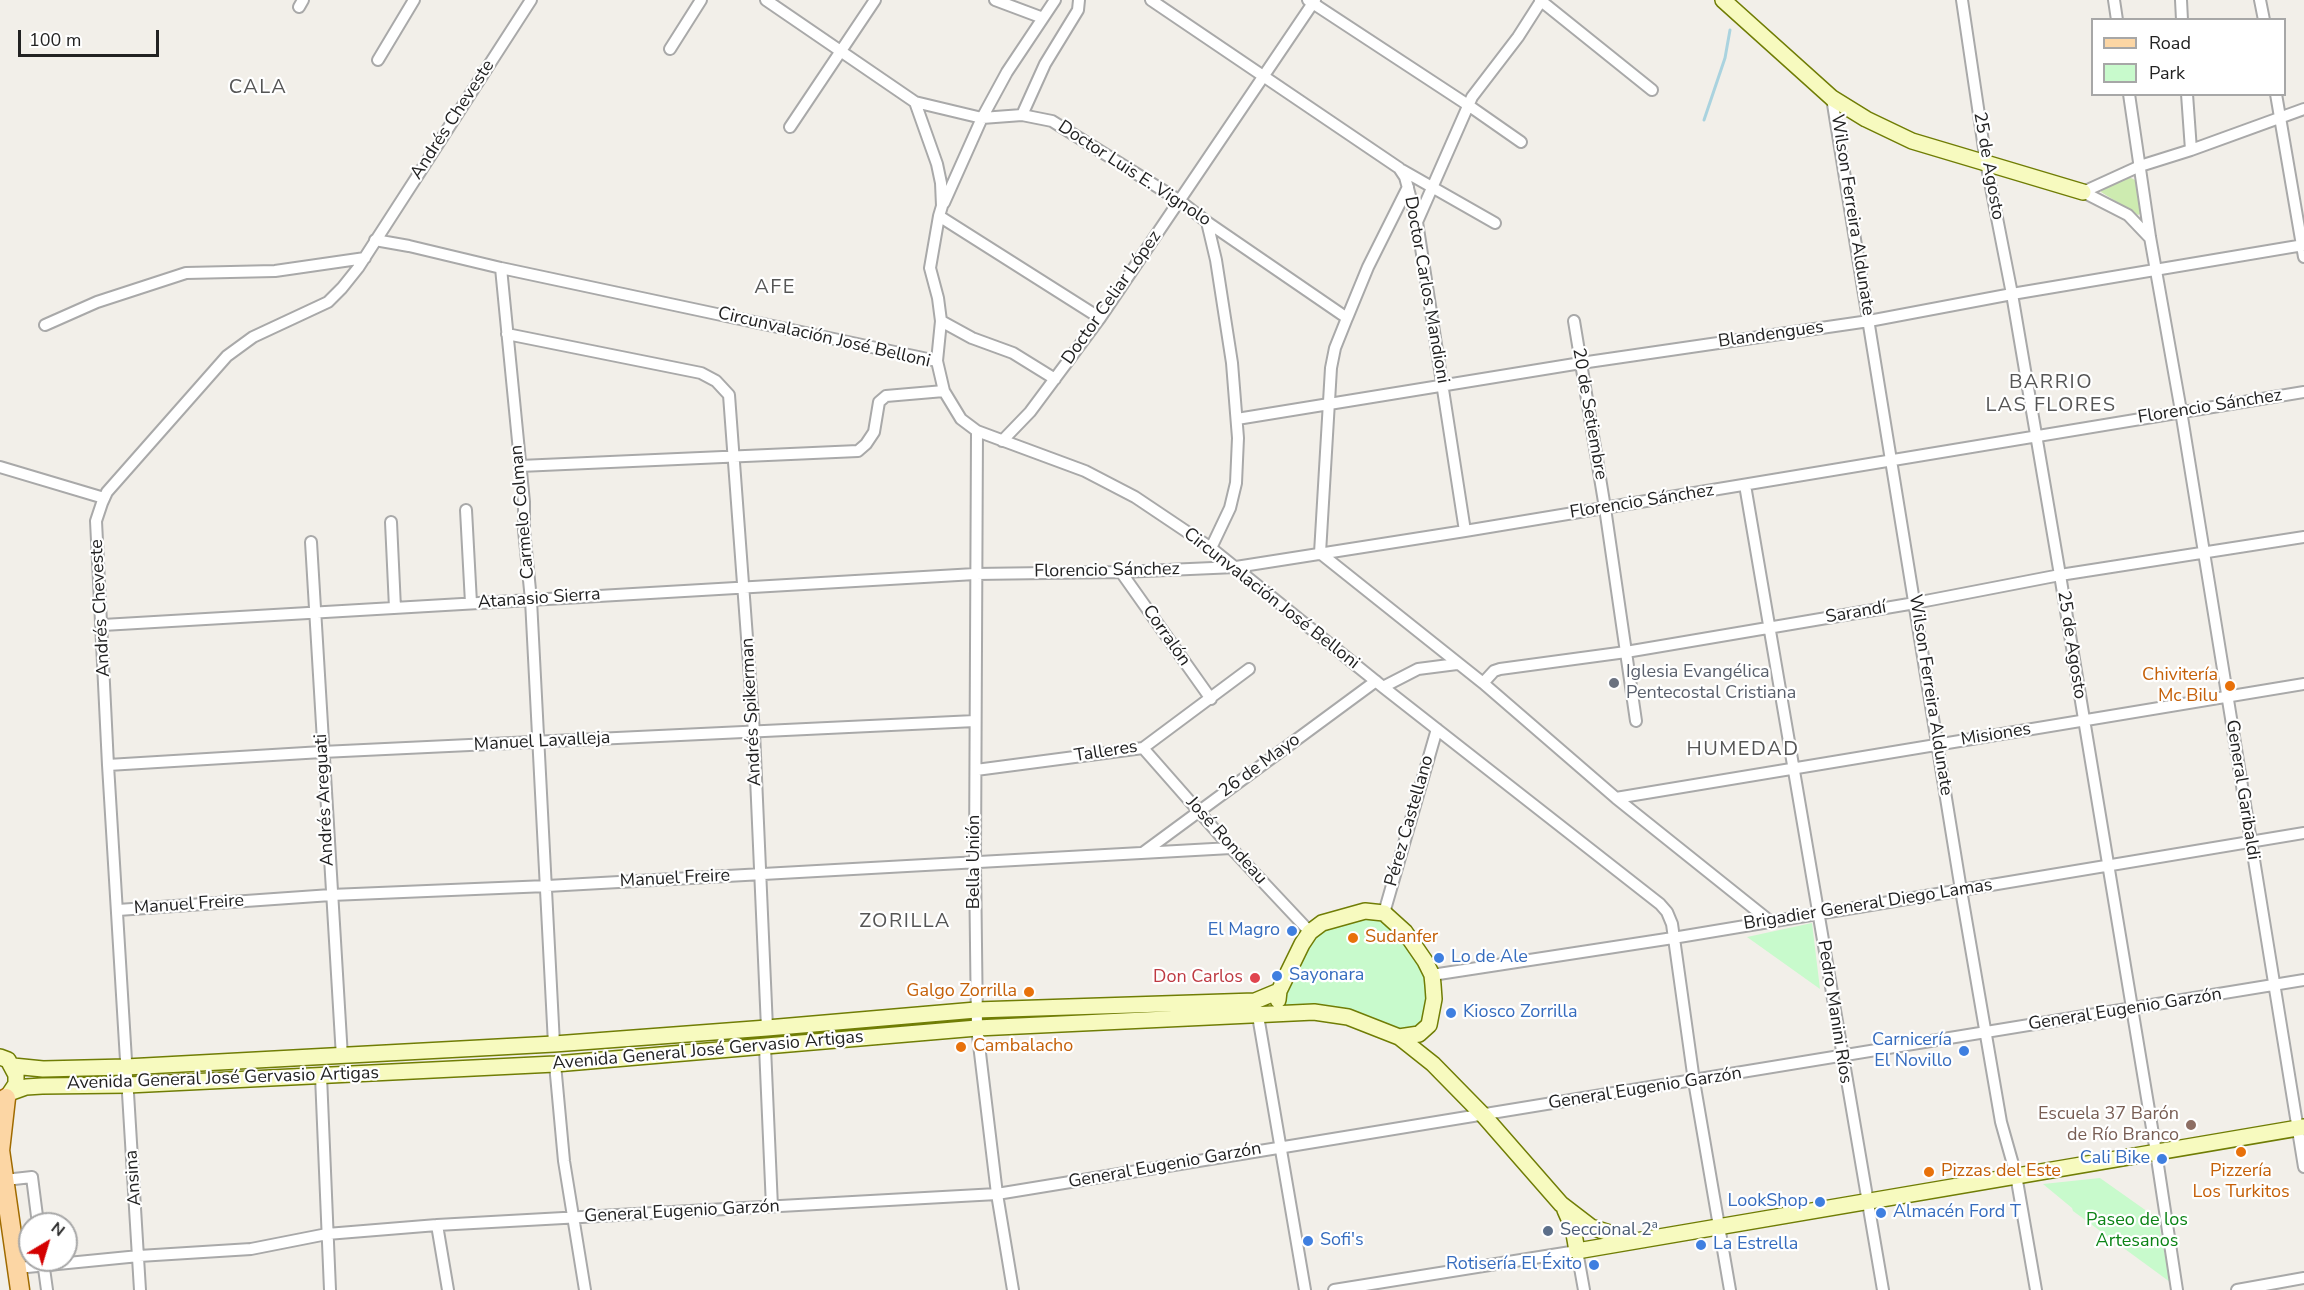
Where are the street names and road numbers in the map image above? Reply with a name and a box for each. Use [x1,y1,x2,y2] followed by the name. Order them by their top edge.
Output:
[406,56,500,184] street label: Andrés Cheveste
[1968,110,2008,222] street label: 25 de Agosto
[1825,113,1879,317] street label: Wilson Ferreira Aldunate
[1053,116,1215,232] street label: Doctor Luis E. Vignolo
[1399,195,1453,385] street label: Doctor Carlos Mandioni
[1058,227,1166,369] street label: Doctor Celiar López
[716,303,932,373] street label: Circunvalación José Belloni
[1717,317,1825,353] street label: Blandengues
[1567,346,1611,482] street label: 20 de Setiembre
[2136,385,2284,429] street label: Florencio Sánchez
[506,444,540,580] street label: Carmelo Colman
[1568,480,1716,524] street label: Florencio Sánchez
[1179,524,1363,674] street label: Circunvalación José Belloni
[87,539,115,677] street label: Andrés Cheveste
[1034,559,1180,583] street label: Florencio Sánchez
[477,584,601,614] street label: Atanasio Sierra
[2052,589,2090,701] street label: 25 de Agosto
[1903,593,1957,797] street label: Wilson Ferreira Aldunate
[1824,597,1888,629] street label: Sarandí
[1137,601,1195,671] street label: Corralón
[737,637,767,787] street label: Andrés Spikerman
[2220,718,2264,862] street label: General Garibaldi
[1959,719,2033,751] street label: Misiones
[473,728,611,756] street label: Manuel Lavalleja
[1215,729,1305,803] street label: 26 de Mayo
[311,733,339,867] street label: Andrés Areguati
[1073,736,1139,768] street label: Talleres
[1381,753,1439,889] street label: Pérez Castellano
[1181,793,1271,889] street label: José Rondeau
[964,815,986,909] street label: Bella Unión
[619,865,731,893] street label: Manuel Freire
[1742,875,1994,935] street label: Brigadier General Diego Lamas
[133,890,245,920] street label: Manuel Freire
[1812,939,1856,1085] street label: Pedro Manini Ríos
[2027,984,2223,1036] street label: General Eugenio Garzón
[551,1027,865,1075] street label: Avenida General José Gervasio Artigas
[67,1063,379,1095] street label: Avenida General José Gervasio Artigas
[1547,1063,1743,1115] street label: General Eugenio Garzón
[1067,1138,1263,1194] street label: General Eugenio Garzón
[121,1149,147,1207] street label: Ansina
[584,1196,780,1228] street label: General Eugenio Garzón

